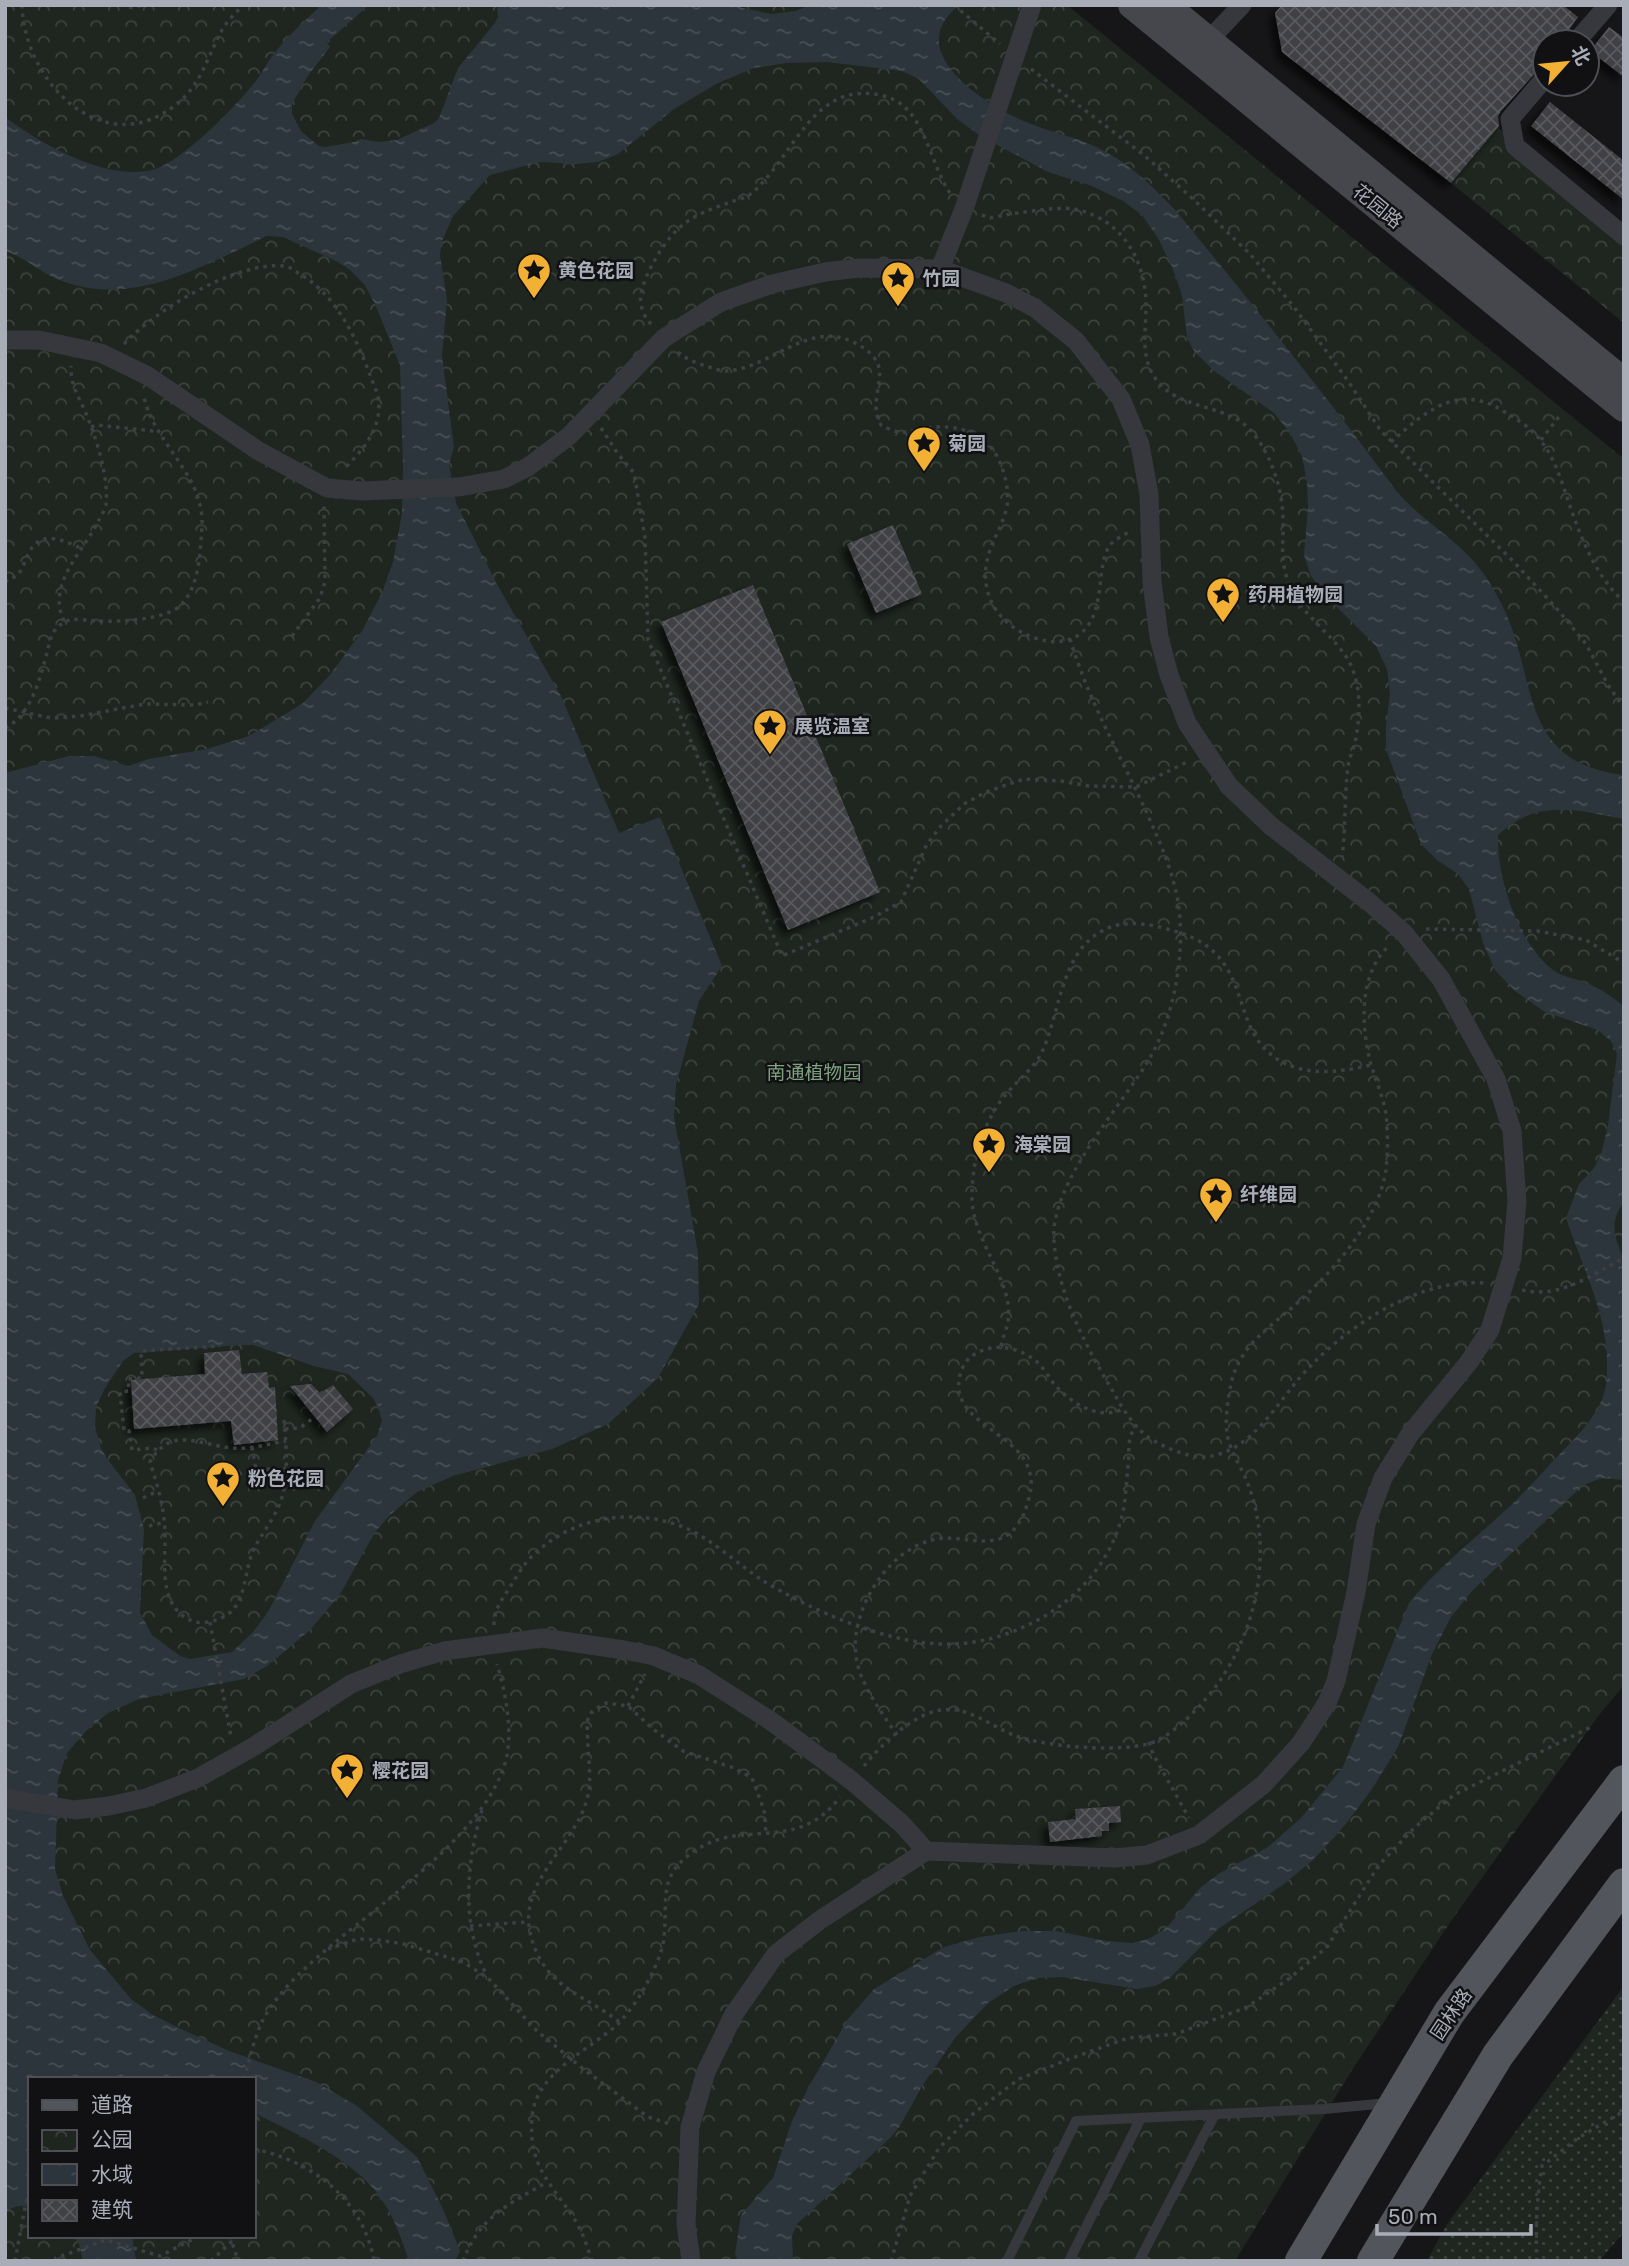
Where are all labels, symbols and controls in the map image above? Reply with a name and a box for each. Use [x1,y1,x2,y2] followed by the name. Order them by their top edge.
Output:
[1531,28,1601,98] north arrow
[1566,42,1595,69] text: 北
[1348,180,1407,233] street label: 花园路
[515,251,553,300] place icon: 黄色花园
[558,259,634,282] place label: 黄色花园
[879,259,917,308] place icon: 竹园
[922,267,960,290] place label: 竹园
[905,424,943,473] place icon: 菊园
[948,432,986,455] place label: 菊园
[1204,575,1242,624] place icon: 药用植物园
[1248,583,1343,606] place label: 药用植物园
[751,707,789,756] place icon: 展览温室
[794,715,870,738] place label: 展览温室
[766,1061,862,1084] park label: 南通植物园
[970,1125,1008,1174] place icon: 海棠园
[1014,1133,1071,1156] place label: 海棠园
[1197,1175,1235,1224] place icon: 纤维园
[1240,1183,1297,1206] place label: 纤维园
[204,1459,242,1508] place icon: 粉色花园
[248,1467,324,1490] place label: 粉色花园
[328,1751,366,1800] place icon: 樱花园
[372,1759,429,1782] place label: 樱花园
[1426,1984,1477,2044] street label: 园林路
[28,2077,256,2238] legend
[91,2092,133,2117] text: 道路
[91,2127,133,2152] text: 公园
[91,2162,133,2187] text: 水域
[1377,2192,1531,2236] scale bar
[91,2197,133,2222] text: 建筑
[1388,2204,1438,2229] text: 50 m

